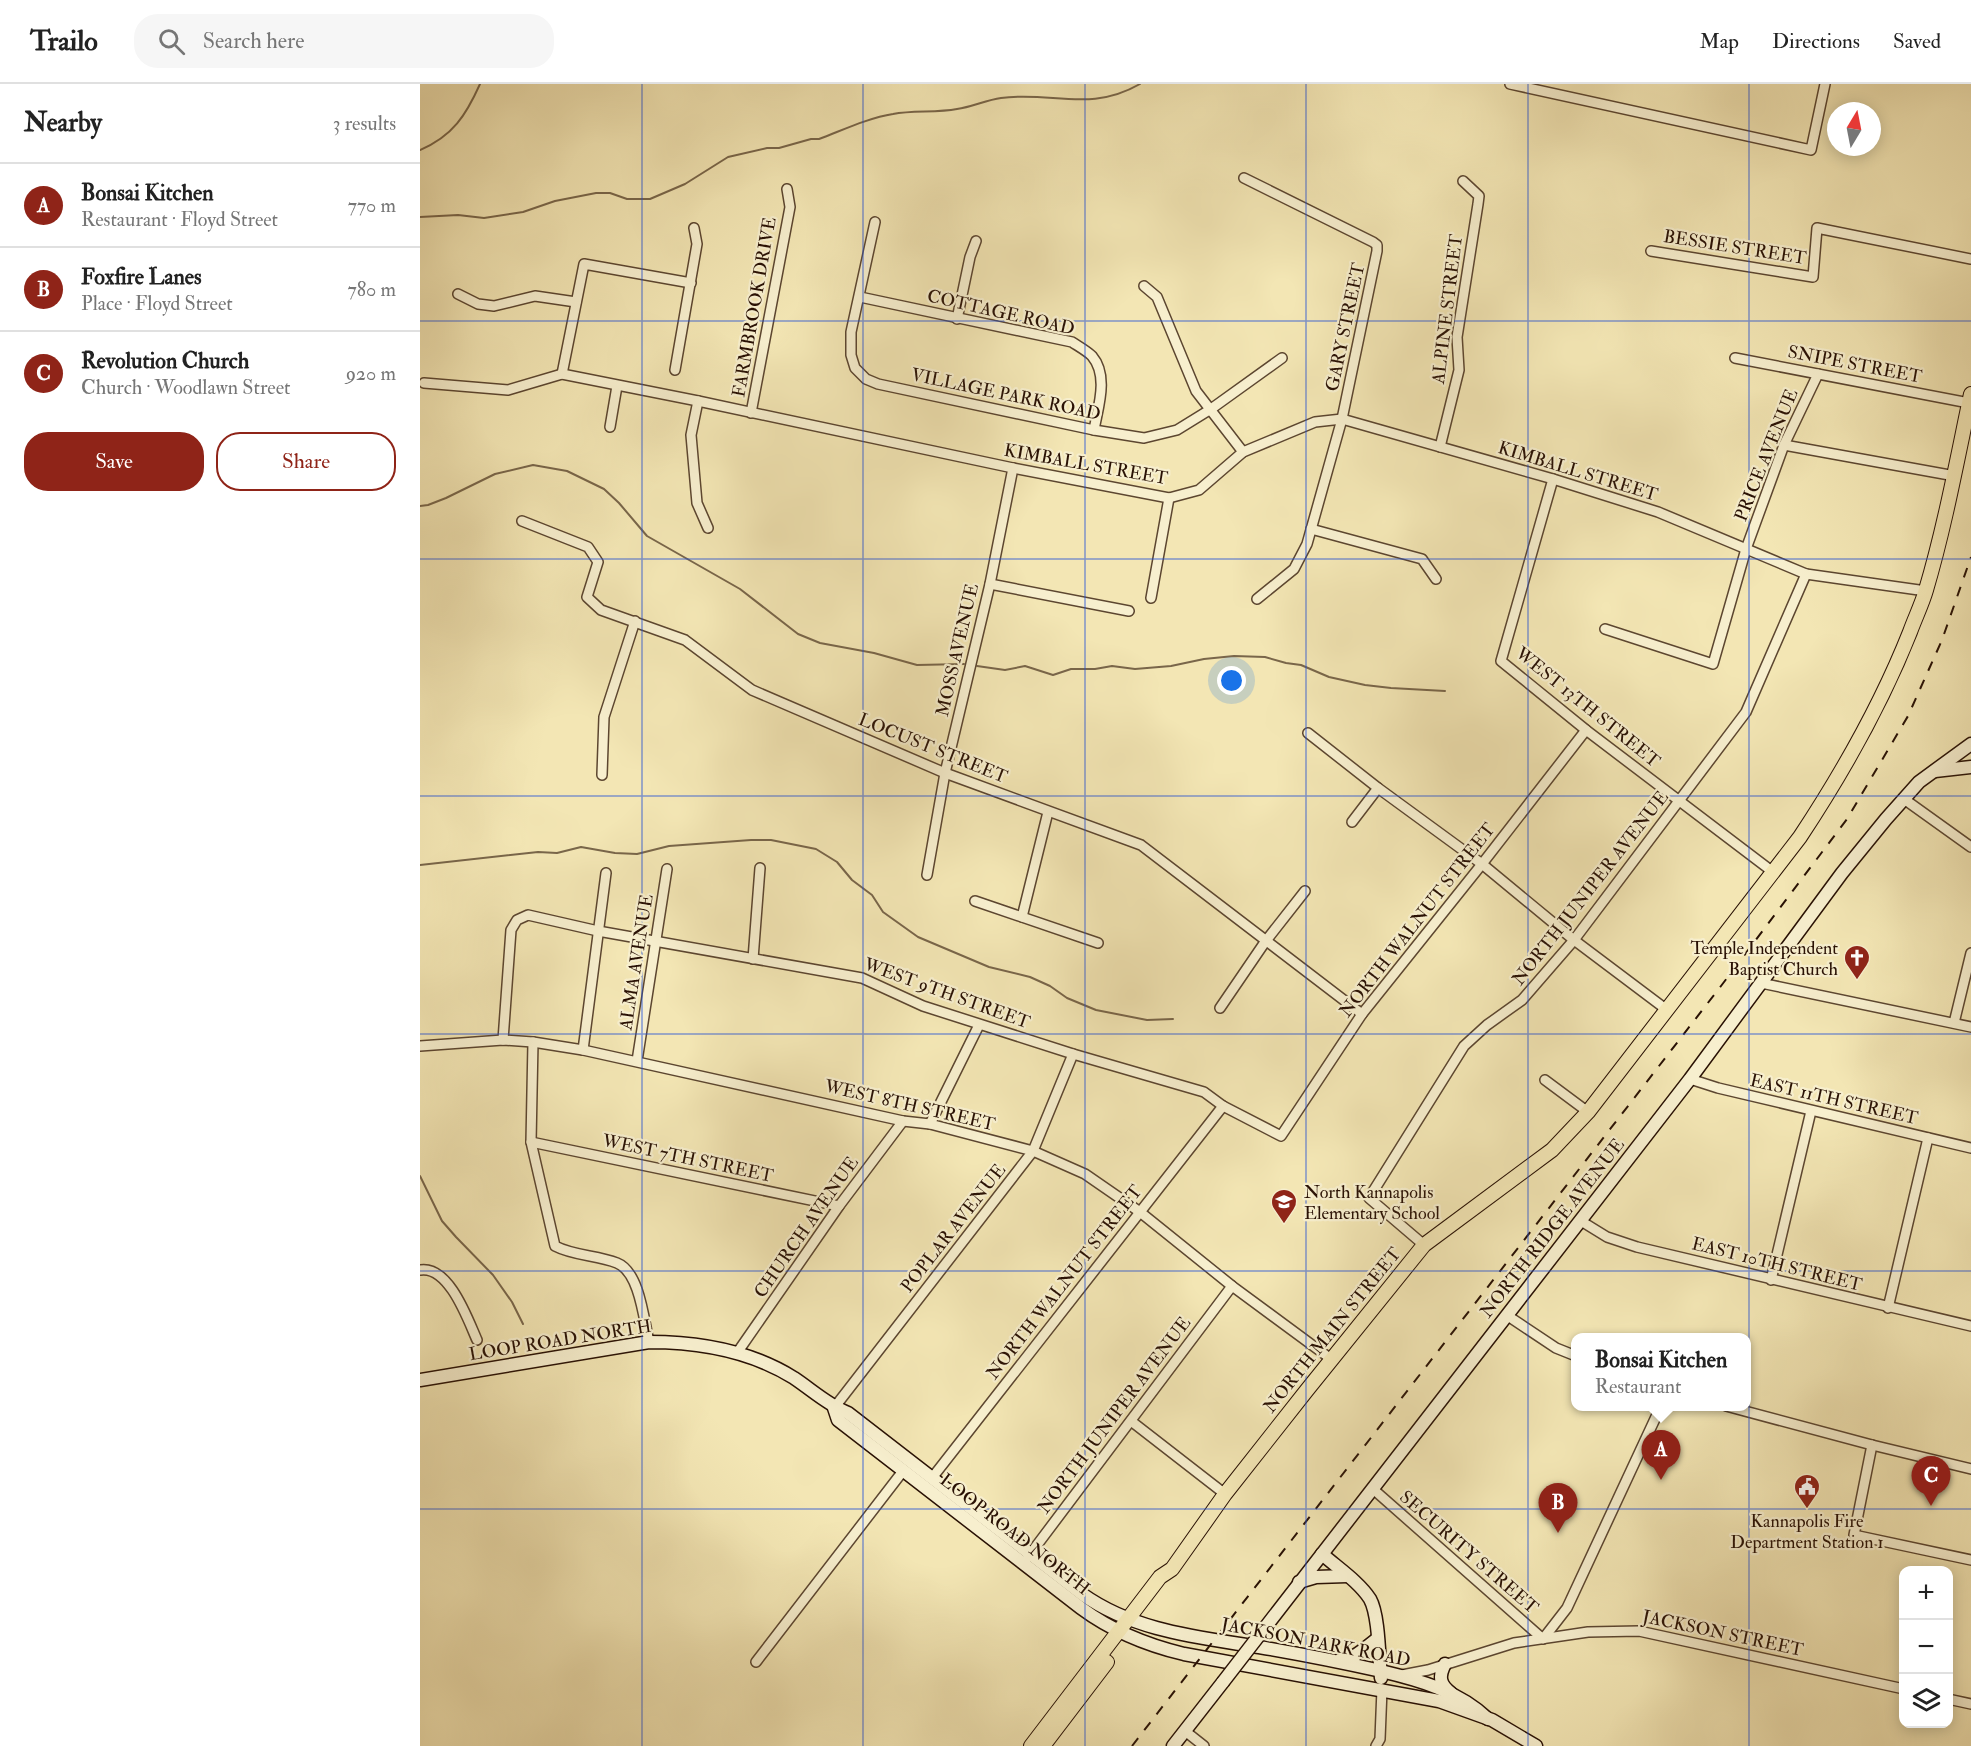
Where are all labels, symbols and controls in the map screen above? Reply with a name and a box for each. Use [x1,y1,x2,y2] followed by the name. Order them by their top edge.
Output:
[134,14,554,68] search box
[30,24,98,59] text: Trailo
[155,25,188,58] icon: search
[203,27,304,55] text: Search here
[1699,28,1739,55] text: Map
[1772,28,1860,55] text: Directions
[1893,28,1941,55] text: Saved
[1827,102,1881,156] north arrow
[24,107,102,139] text: Nearby
[333,111,396,136] text: 3 results
[81,179,214,207] text: Bonsai Kitchen
[37,193,50,218] text: A
[348,193,396,218] text: 770 m
[81,207,278,232] text: Restaurant · Floyd Street
[727,215,782,399] street label: FARMBROOK DRIVE
[1662,225,1809,270] street label: BESSIE STREET
[1427,232,1468,386] street label: ALPINE STREET
[1321,260,1370,393] street label: GARY STREET
[81,263,202,291] text: Foxfire Lanes
[37,277,50,302] text: B
[347,277,396,302] text: 780 m
[925,284,1077,341] street label: COTTAGE ROAD
[81,291,233,316] text: Place · Floyd Street
[1786,340,1925,389] street label: SNIPE STREET
[81,347,249,375] text: Revolution Church
[36,361,51,386] text: C
[346,361,396,386] text: 920 m
[909,363,1103,426] street label: VILLAGE PARK ROAD
[81,375,290,400] text: Church · Woodlawn Street
[1729,386,1803,525] street label: PRICE AVENUE
[24,432,204,491] button: Save
[216,432,396,491] button: Share
[1495,436,1661,507] street label: KIMBALL STREET
[1002,439,1170,490] street label: KIMBALL STREET
[931,581,984,719] street label: MOSS AVENUE
[1510,641,1665,773] street label: WEST 13TH STREET
[1217,666,1246,695] your location
[855,708,1011,789] street label: LOCUST STREET
[1507,786,1674,990] street label: NORTH JUNIPER AVENUE
[1334,818,1501,1022] street label: NORTH WALNUT STREET
[614,892,659,1033] street label: ALMA AVENUE
[1691,937,1839,981] place label: Temple Independent Baptist Church
[1842,943,1872,981] church icon: Temple Independent Baptist Church
[860,952,1034,1034] street label: WEST 9TH STREET
[1748,1069,1921,1130] street label: EAST 11TH STREET
[821,1074,998,1136] street label: WEST 8TH STREET
[599,1129,776,1188] street label: WEST 7TH STREET
[1475,1134,1630,1323] street label: NORTH RIDGE AVENUE
[749,1152,864,1302] street label: CHURCH AVENUE
[896,1159,1011,1297] street label: POPLAR AVENUE
[981,1180,1148,1384] street label: NORTH WALNUT STREET
[1304,1181,1440,1225] place label: North Kannapolis Elementary School
[1269,1187,1299,1225] school or university icon: North Kannapolis Elementary School
[1689,1232,1865,1297] street label: EAST 10TH STREET
[1259,1242,1407,1418] street label: NORTH MAIN STREET
[1033,1312,1196,1518] street label: NORTH JUNIPER AVENUE
[467,1315,653,1366] street label: LOOP ROAD NORTH
[1571,1333,1751,1411] popup
[1595,1346,1727,1374] text: Bonsai Kitchen
[1595,1374,1682,1399] text: Restaurant
[1642,1430,1680,1480] pin: A
[1912,1456,1950,1506] pin: C
[935,1469,1094,1600] street label: LOOP ROAD NORTH
[1792,1472,1822,1510] public building icon: Kannapolis Fire Department Station 1
[1538,1484,1578,1533] pin: B
[1394,1486,1543,1619] street label: SECURITY STREET
[1730,1510,1884,1554] place label: Kannapolis Fire Department Station 1
[1899,1566,1953,1728] map controls
[1899,1566,1953,1620] button: +
[1639,1605,1806,1662] street label: JACKSON STREET
[1218,1613,1412,1672] street label: JACKSON PARK ROAD
[1899,1620,1953,1674] button: −
[1899,1674,1953,1728] button: layers

